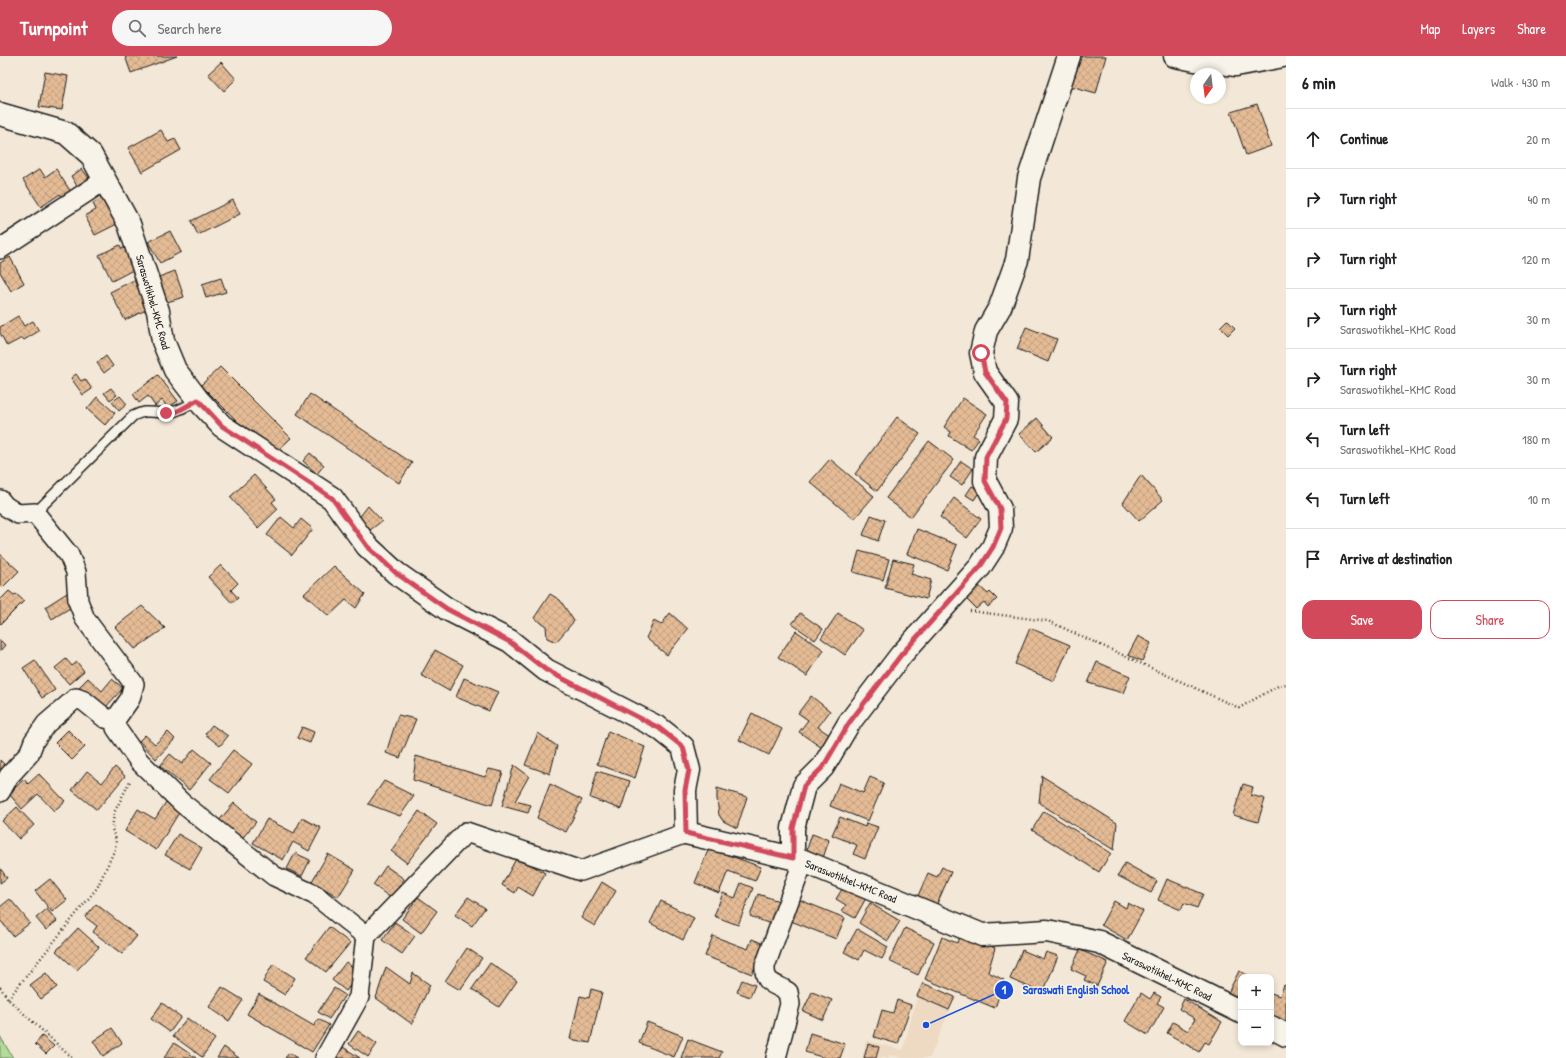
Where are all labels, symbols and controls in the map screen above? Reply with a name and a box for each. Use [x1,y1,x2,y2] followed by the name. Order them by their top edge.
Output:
[112,10,392,46] search box
[20,15,88,41] text: Turnpoint
[126,17,148,39] icon: search
[158,18,222,39] text: Search here
[1420,19,1440,38] text: Map
[1462,19,1495,38] text: Layers
[1517,19,1546,38] text: Share
[1190,68,1226,104] north arrow
[1302,71,1336,94] text: 6 min
[1491,73,1550,91] text: Walk · 430 m
[1302,128,1324,150] icon: ahead
[1340,128,1388,149] text: Continue
[1526,130,1550,148] text: 20 m
[1302,188,1324,210] icon: right
[1340,188,1396,209] text: Turn right
[1527,190,1550,208] text: 40 m
[1302,248,1324,270] icon: right
[1340,248,1396,269] text: Turn right
[1522,250,1550,268] text: 120 m
[133,253,173,352] street label: Saraswotikhel-KMC Road
[1340,299,1396,320] text: Turn right
[1302,308,1324,330] icon: right
[1527,310,1550,328] text: 30 m
[1340,320,1456,338] text: Saraswotikhel-KMC Road
[972,344,990,362] route start
[1340,359,1396,380] text: Turn right
[1302,368,1324,390] icon: right
[1527,370,1550,388] text: 30 m
[1340,380,1456,398] text: Saraswotikhel-KMC Road
[157,404,175,422] route end
[1340,419,1390,440] text: Turn left
[1302,428,1324,450] icon: left
[1522,430,1550,448] text: 180 m
[1340,440,1456,458] text: Saraswotikhel-KMC Road
[1302,488,1324,510] icon: left
[1340,488,1390,509] text: Turn left
[1528,490,1550,508] text: 10 m
[1302,548,1324,570] icon: arrive
[1340,548,1452,569] text: Arrive at destination
[1302,600,1422,639] button: Save
[1430,600,1550,639] button: Share
[803,856,900,906] street label: Saraswotikhel-KMC Road
[1120,948,1215,1004] street label: Saraswotikhel-KMC Road
[1238,974,1274,1046] map controls
[1238,974,1274,1010] button: +
[994,978,1137,1002] callout: Saraswati English School
[1002,981,1007,998] text: 1
[1023,981,1130,999] text: Saraswati English School
[1238,1010,1274,1046] button: −

